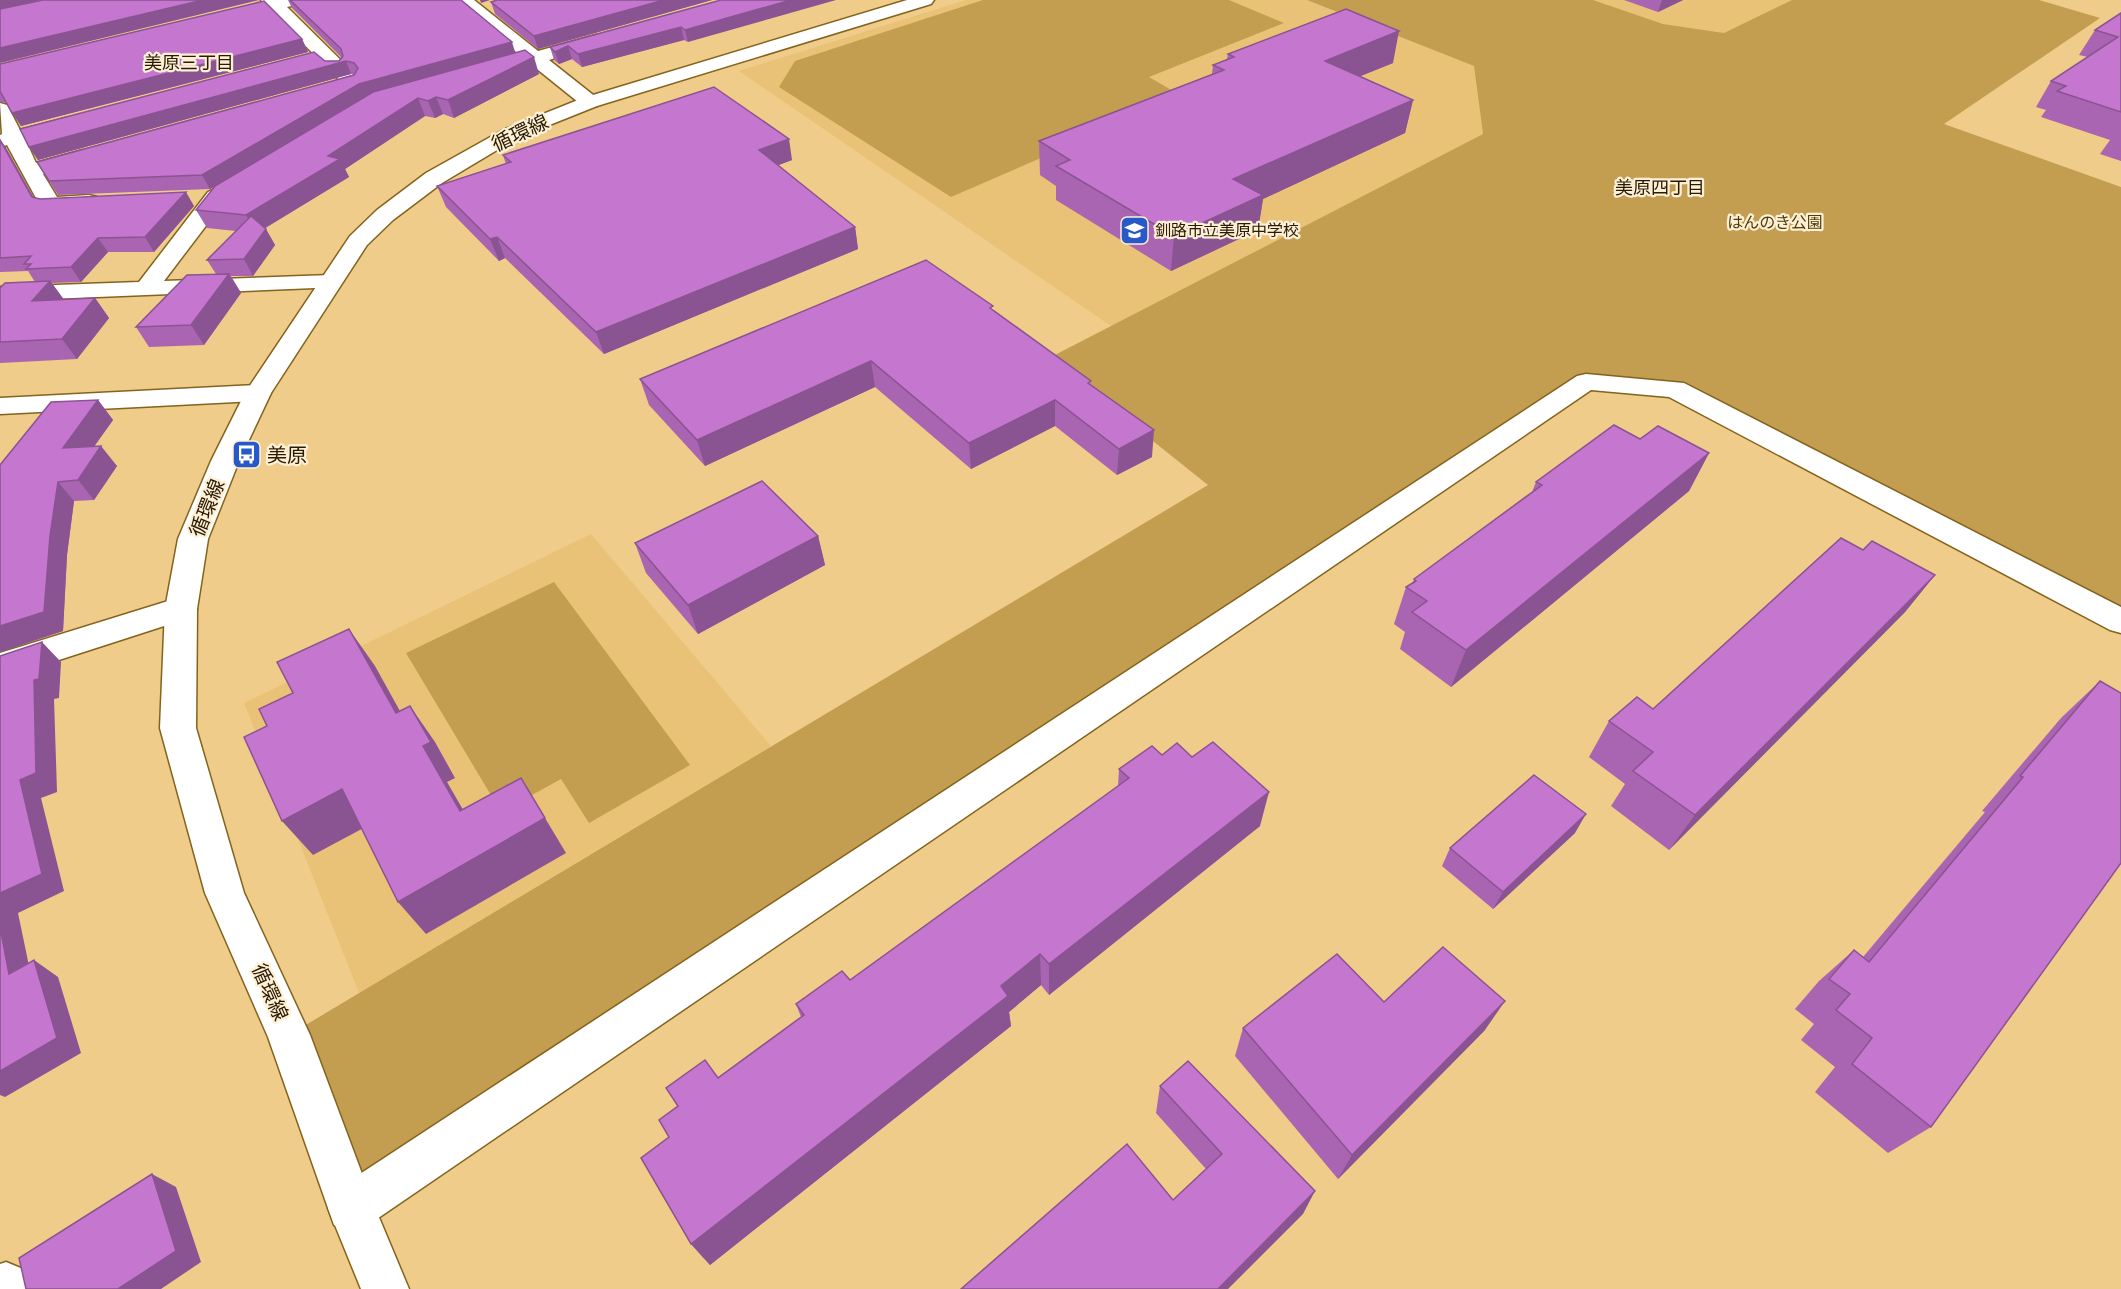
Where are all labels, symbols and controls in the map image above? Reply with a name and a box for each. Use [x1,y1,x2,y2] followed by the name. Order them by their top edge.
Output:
[144,52,234,74] district label: 美原三丁目
[488,109,552,157] street label: 循環線
[1615,177,1705,199] district label: 美原四丁目
[1727,213,1823,232] park label: はんのき公園
[1118,214,1150,246] school or university icon: 釧路市立美原中学校
[1155,221,1299,240] place label: 釧路市立美原中学校
[230,439,262,471] bus stop icon: 美原
[267,443,307,467] place label: 美原
[185,476,229,540] street label: 循環線
[247,960,293,1024] street label: 循環線

